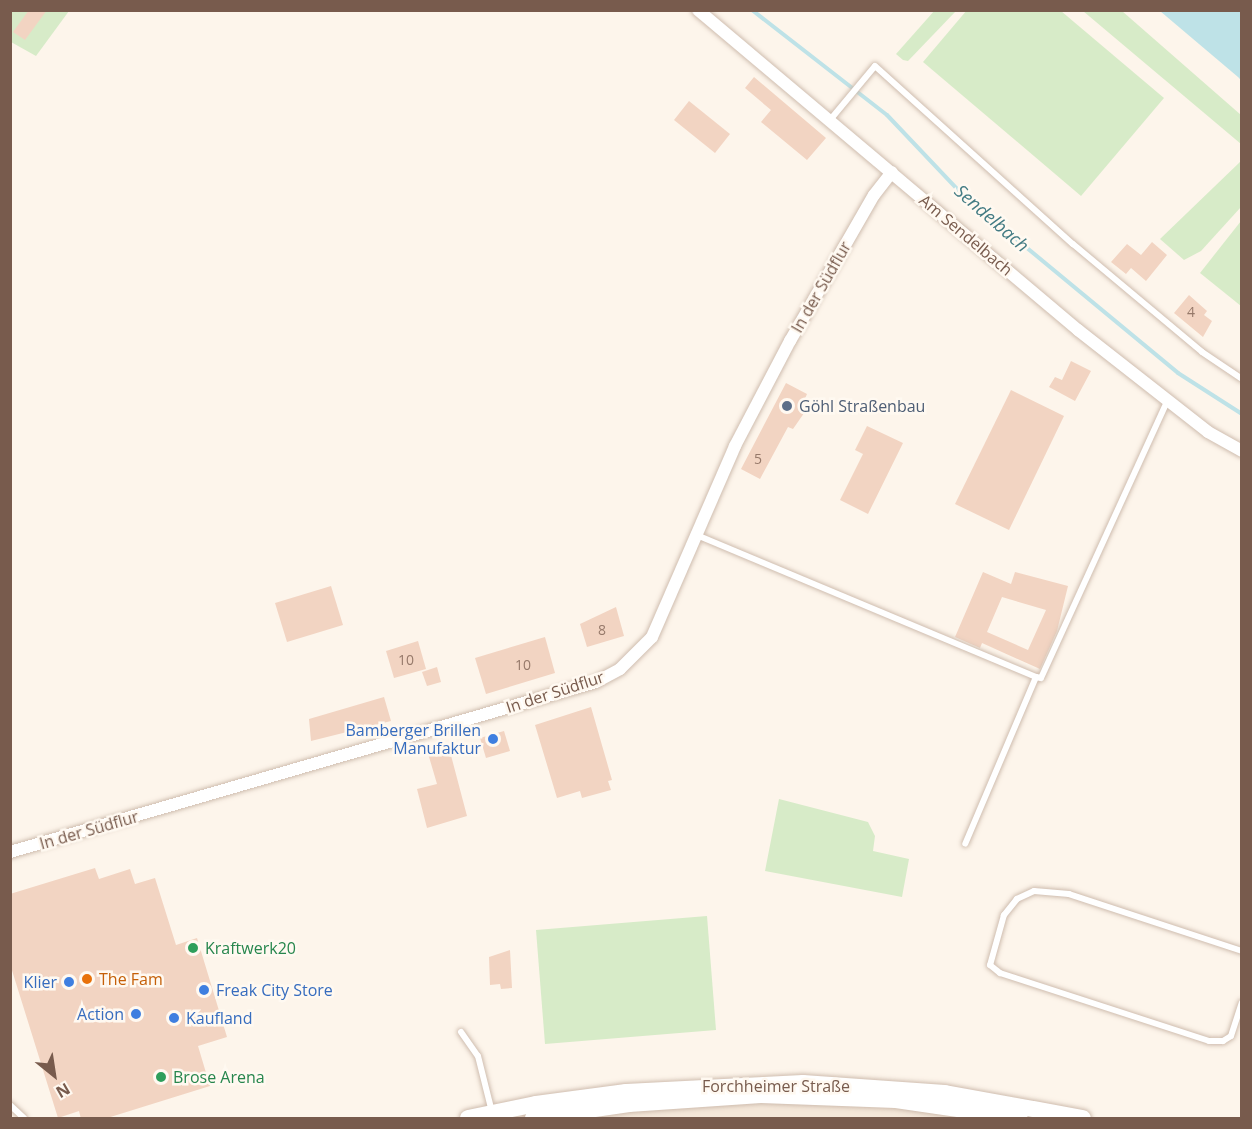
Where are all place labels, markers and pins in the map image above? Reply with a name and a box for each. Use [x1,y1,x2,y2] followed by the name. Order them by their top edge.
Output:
[799,396,925,416] place label: Göhl Straßenbau
[780,399,794,413] marker: Göhl Straßenbau
[345,720,481,758] place label: Bamberger Brillen Manufaktur
[486,732,500,746] marker: Bamberger Brillen Manufaktur
[205,938,296,958] place label: Kraftwerk20
[186,941,200,955] marker: Kraftwerk20
[99,969,163,989] place label: The Fam
[24,972,57,992] place label: Klier
[80,972,94,986] marker: The Fam
[62,975,76,989] marker: Klier
[216,980,333,1000] place label: Freak City Store
[197,983,211,997] marker: Freak City Store
[77,1004,124,1024] place label: Action
[129,1007,143,1021] marker: Action
[186,1008,252,1028] place label: Kaufland
[167,1011,181,1025] marker: Kaufland
[173,1067,265,1087] place label: Brose Arena
[154,1070,168,1084] marker: Brose Arena

